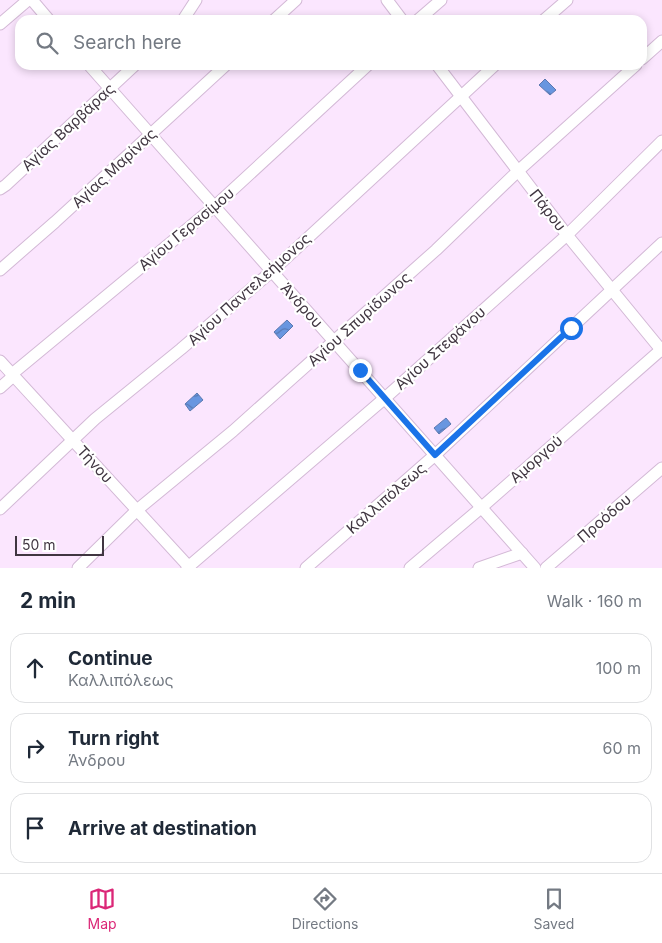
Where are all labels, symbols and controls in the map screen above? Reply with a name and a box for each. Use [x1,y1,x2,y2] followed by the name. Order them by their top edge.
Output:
[15,15,647,70] search box
[33,29,61,57] icon: search
[73,31,182,54] text: Search here
[17,79,119,175] street label: Αγίας Βαρβάρας
[68,124,160,212] street label: Αγίας Μαρίνας
[134,183,238,275] street label: Αγίου Γερασίμου
[526,185,570,235] street label: Πάρου
[183,229,315,349] street label: Αγίου Παντελεήμονος
[304,268,414,370] street label: Αγίου Σπυρίδωνος
[277,279,327,331] street label: Άνδρου
[391,302,489,394] street label: Αγίου Στεφάνου
[560,317,583,340] route start
[349,359,372,382] route end
[506,431,566,487] street label: Αμοργού
[73,441,117,487] street label: Τήνου
[342,458,430,538] street label: Καλλιπόλεως
[573,490,635,546] street label: Προόδου
[15,533,104,556] scale bar
[22,536,56,553] text: 50 m
[20,588,76,613] text: 2 min
[547,591,642,611] text: Walk · 160 m
[68,647,153,670] text: Continue
[21,654,49,682] icon: ahead
[596,658,641,678] text: 100 m
[68,670,174,690] text: Καλλιπόλεως
[68,727,159,750] text: Turn right
[21,734,49,762] icon: right
[602,738,641,758] text: 60 m
[68,750,126,770] text: Άνδρου
[21,814,49,842] icon: arrive
[68,817,257,840] text: Arrive at destination
[88,885,117,932] tab: Map
[292,885,358,932] tab: Directions
[533,885,574,932] tab: Saved

